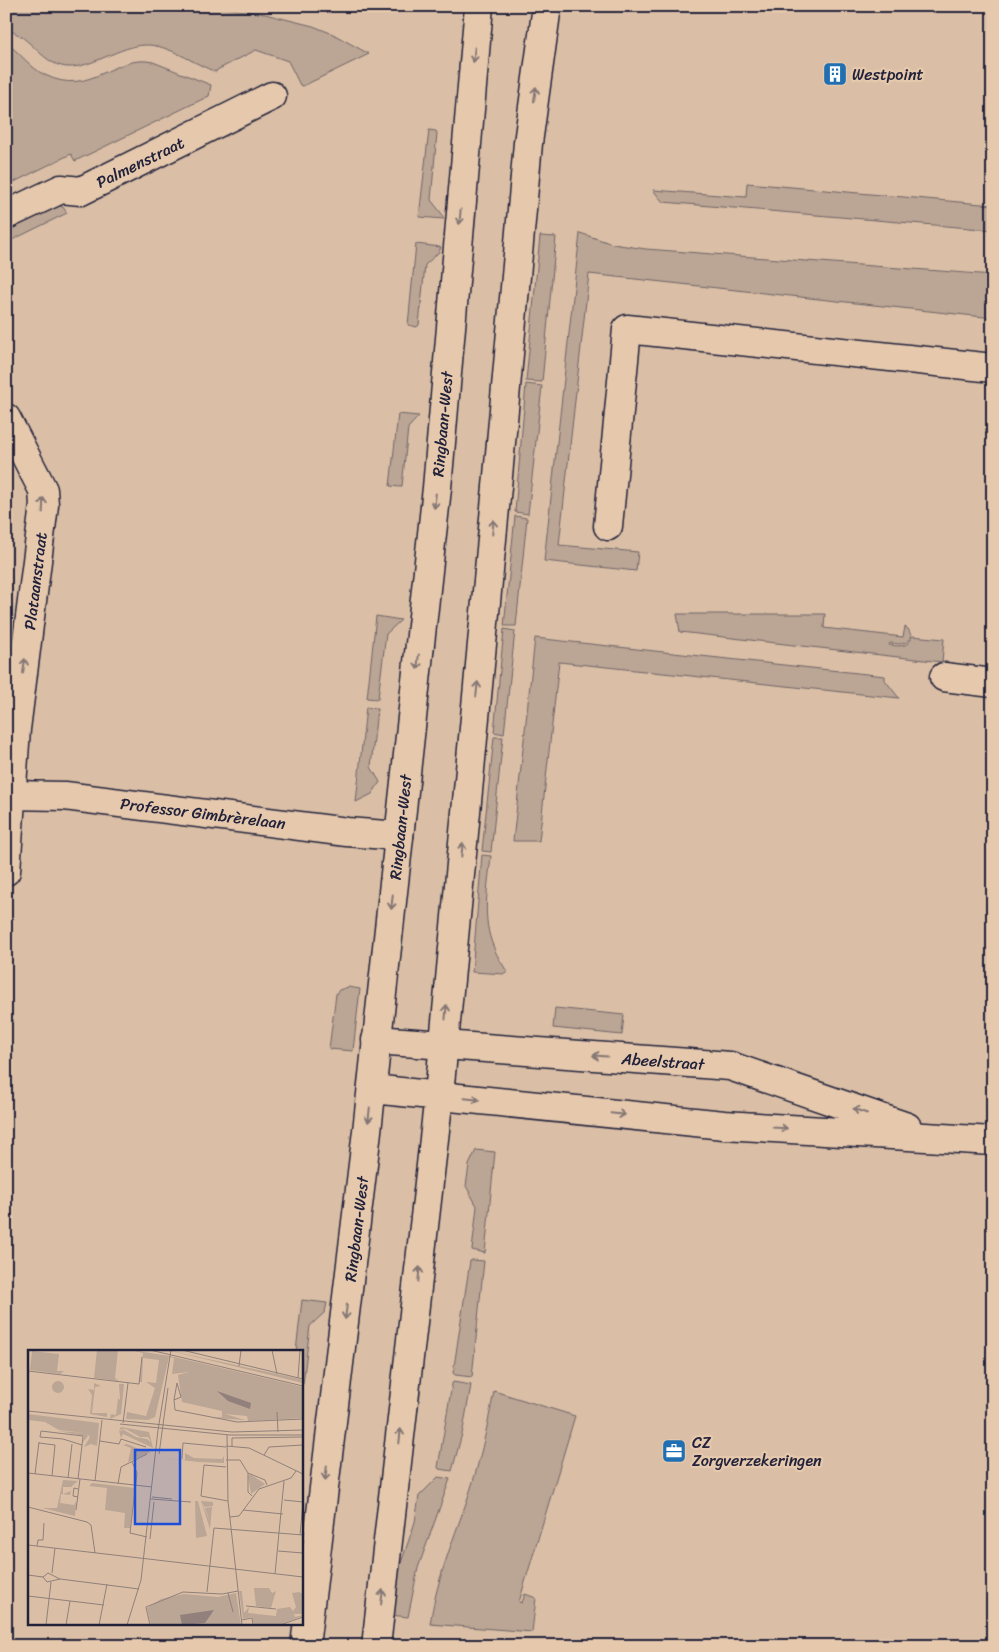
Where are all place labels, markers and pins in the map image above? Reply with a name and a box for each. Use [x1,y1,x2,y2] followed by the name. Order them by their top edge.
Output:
[852,60,924,89] place label: Westpoint
[822,61,848,87] building icon: Westpoint
[692,1428,822,1475] place label: CZ Zorgverzekeringen
[661,1438,687,1464] office icon: CZ Zorgverzekeringen

